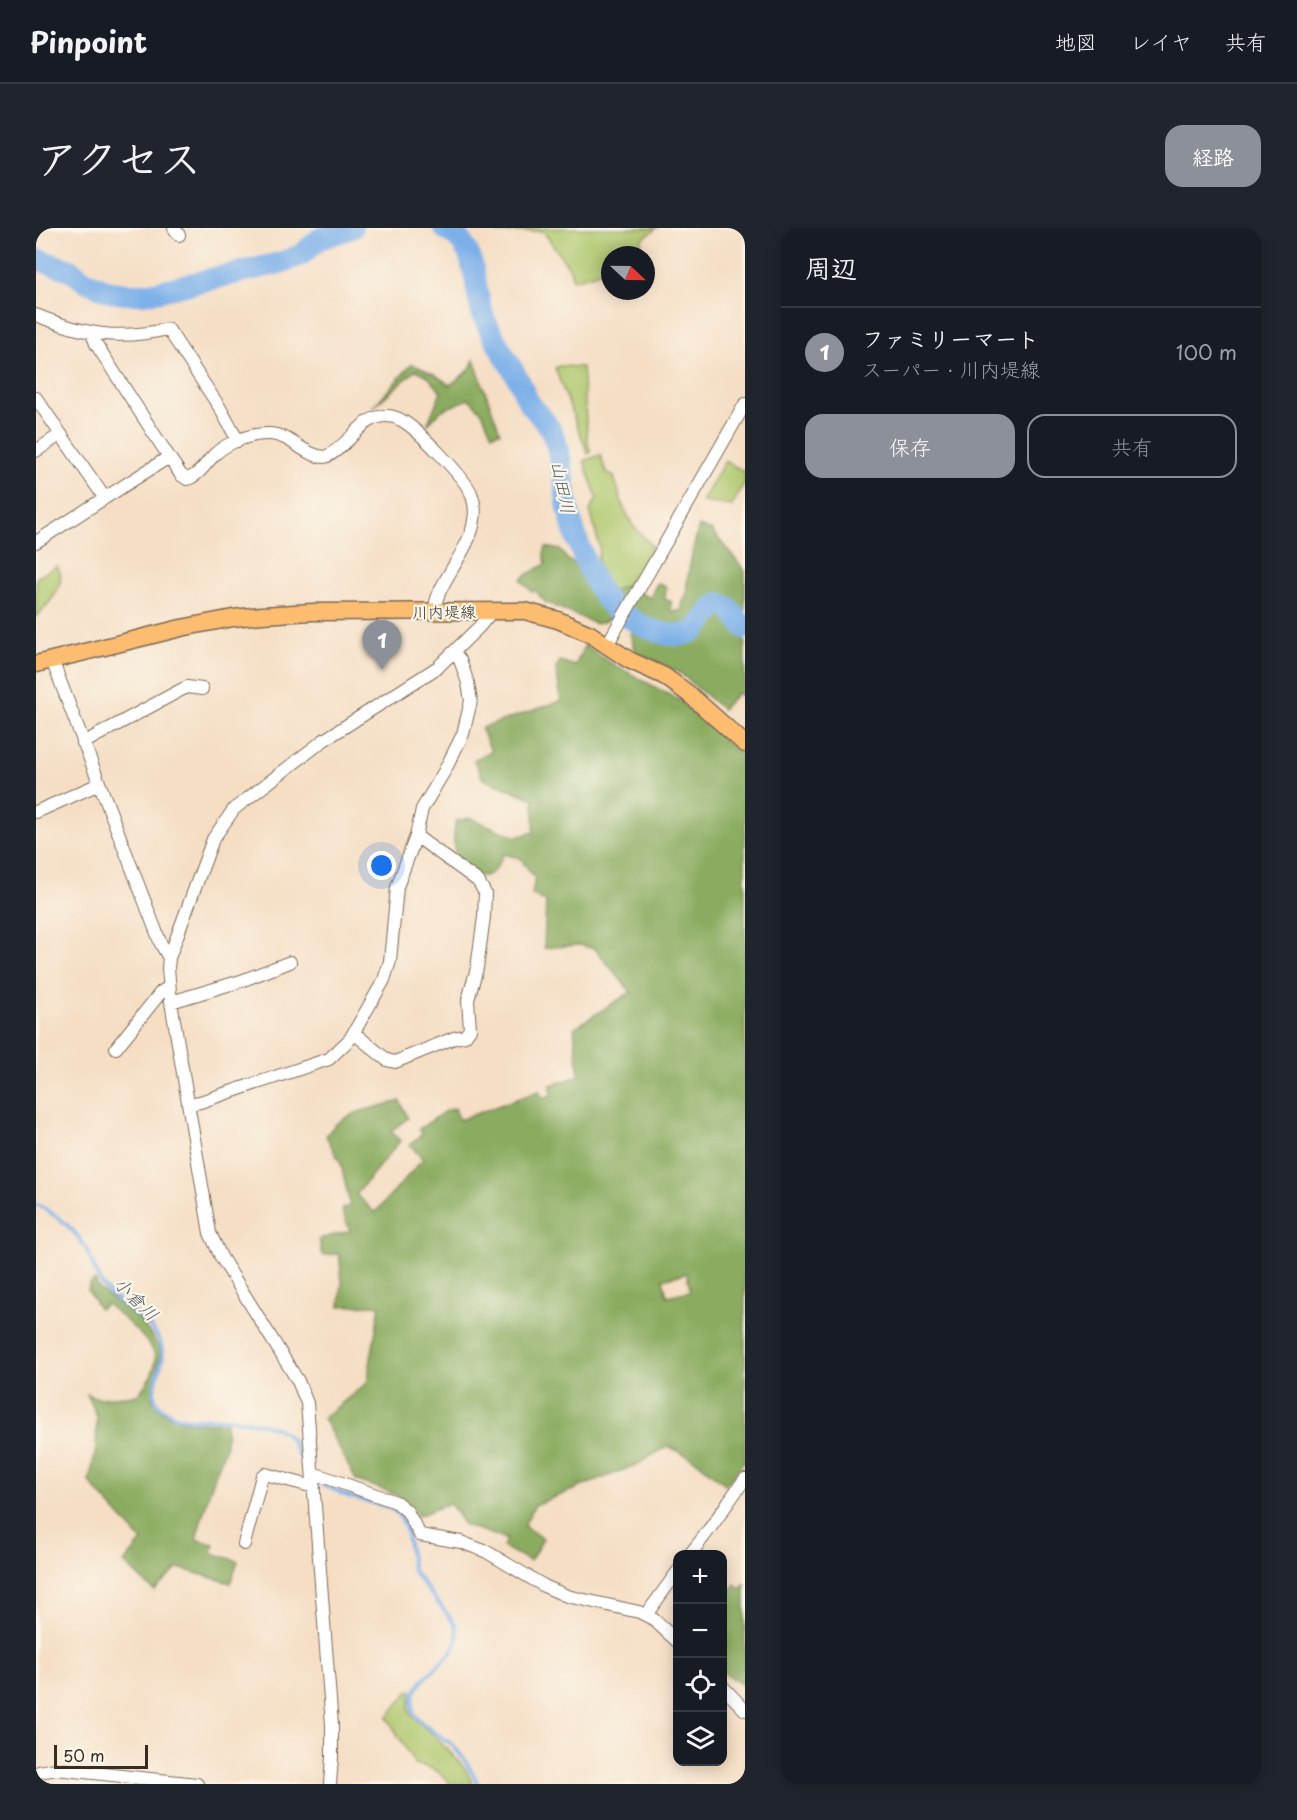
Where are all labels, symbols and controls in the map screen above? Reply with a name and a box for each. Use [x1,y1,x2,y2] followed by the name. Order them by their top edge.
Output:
[30,20,147,63] text: Pinpoint
[1055,25,1097,57] text: 地図
[1130,25,1192,57] text: レイヤ
[1225,25,1267,57] text: 共有
[36,125,201,188] text: アクセス
[1165,125,1261,187] button: 経路
[601,246,655,300] north arrow
[805,248,857,287] text: 周辺
[862,321,1039,354] text: ファミリーマート
[820,337,829,367] text: 1
[1176,337,1237,367] text: 100 m
[862,354,1040,384] text: スーパー · 川内堤線
[805,414,1015,478] button: 保存
[1027,414,1237,478] button: 共有
[545,458,583,516] water label: 山田川
[412,598,476,624] street label: 川内堤線
[362,620,402,670] pin: 1
[367,851,396,880] your location
[108,1269,166,1327] water label: 小倉川
[673,1550,727,1766] map controls
[673,1550,727,1604] button: +
[673,1604,727,1658] button: −
[673,1658,727,1712] button: locate
[673,1712,727,1766] button: layers
[54,1742,148,1770] scale bar
[63,1743,104,1767] text: 50 m

